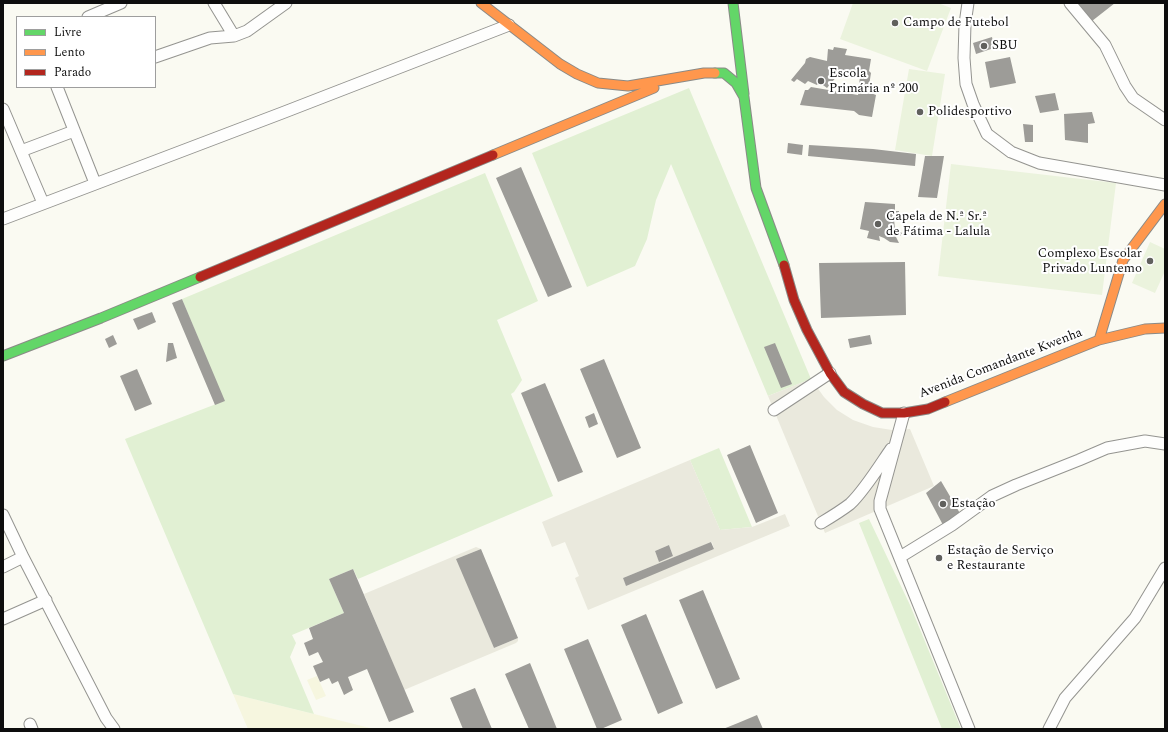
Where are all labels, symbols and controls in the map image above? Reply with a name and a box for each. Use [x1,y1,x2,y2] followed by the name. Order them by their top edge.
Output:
[903,15,1009,31] place label: Campo de Futebol
[16,16,156,88] legend
[890,18,900,28] marker: Campo de Futebol
[54,23,82,42] text: Livre
[992,38,1018,54] place label: SBU
[979,41,989,51] marker: SBU
[54,43,85,62] text: Lento
[54,63,91,82] text: Parado
[829,66,918,97] place label: Escola Primária nº 200
[816,76,826,86] marker: Escola Primária nº 200
[928,104,1012,120] place label: Polidesportivo
[915,107,925,117] marker: Polidesportivo
[886,209,990,240] place label: Capela de N.ª Sr.ª de Fátima - Lalula
[873,219,883,229] marker: Capela de N.ª Sr.ª de Fátima - Lalula
[1038,246,1142,277] place label: Complexo Escolar Privado Luntemo
[1145,256,1155,266] marker: Complexo Escolar Privado Luntemo
[917,326,1085,402] street label: Avenida Comandante Kwenha
[951,496,996,512] place label: Estação
[938,499,948,509] marker: Estação
[947,543,1054,574] place label: Estação de Serviço e Restaurante
[934,553,944,563] marker: Estação de Serviço e Restaurante

